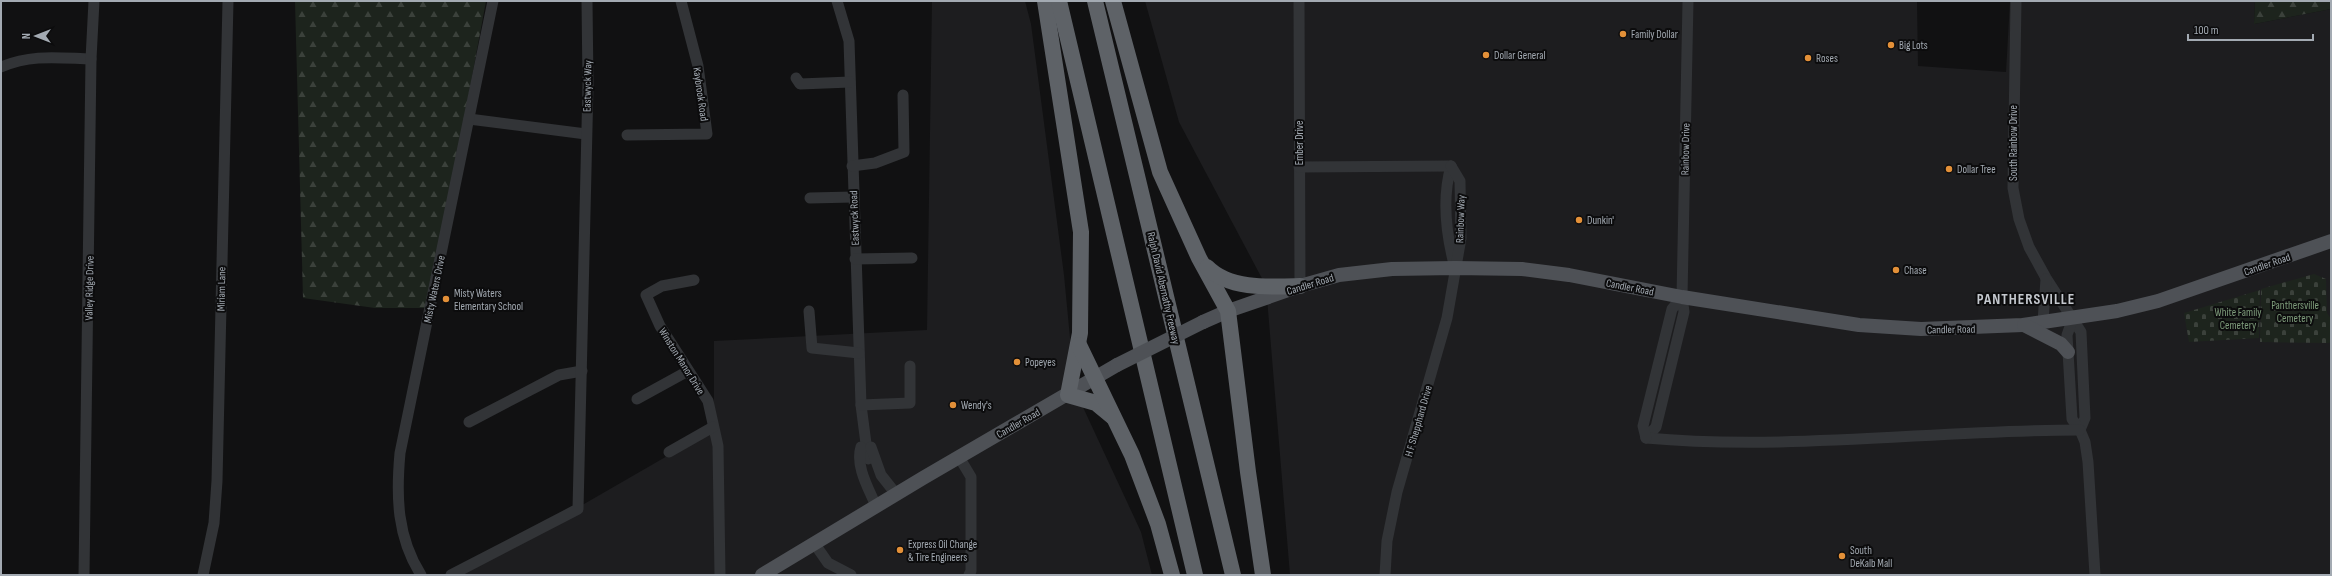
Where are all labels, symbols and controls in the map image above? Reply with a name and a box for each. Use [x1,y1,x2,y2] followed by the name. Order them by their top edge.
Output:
[16,16,56,56] north arrow
[2188,16,2313,42] scale bar
[2194,23,2219,38] text: 100 m
[1631,28,1678,41] place label: Family Dollar
[1618,29,1628,39] marker: Family Dollar
[20,33,33,39] text: N
[1899,39,1928,52] place label: Big Lots
[1886,40,1896,50] marker: Big Lots
[1494,49,1546,62] place label: Dollar General
[1481,50,1491,60] marker: Dollar General
[1816,52,1838,65] place label: Roses
[1803,53,1813,63] marker: Roses
[581,59,594,112] street label: Eastwyck Way
[690,66,711,122] street label: Kaybrook Road
[2007,105,2020,181] street label: South Rainbow Drive
[1293,121,1306,165] street label: Ember Drive
[1679,123,1692,175] street label: Rainbow Drive
[1957,163,1996,176] place label: Dollar Tree
[1944,164,1954,174] marker: Dollar Tree
[847,190,862,246] street label: Eastwyck Road
[1453,194,1468,243] street label: Rainbow Way
[1587,214,1614,227] place label: Dunkin'
[1574,215,1584,225] marker: Dunkin'
[1144,231,1183,346] street label: Ralph David Abernathy Freeway
[2242,250,2293,278] street label: Candler Road
[421,254,448,324] street label: Misty Waters Drive
[82,256,97,320] street label: Valley Ridge Drive
[1904,264,1927,277] place label: Chase
[1891,265,1901,275] marker: Chase
[215,267,228,311] street label: Miriam Lane
[1285,271,1336,298] street label: Candler Road
[1605,276,1655,299] street label: Candler Road
[454,287,523,313] place label: Misty Waters Elementary School
[1977,290,2075,309] district label: PANTHERSVILLE
[441,294,451,304] marker: Misty Waters Elementary School
[2271,299,2319,325] park label: Panthersville Cemetery
[2215,306,2262,332] park label: White Family Cemetery
[1927,323,1976,336] street label: Candler Road
[656,325,707,397] street label: Winston Manor Drive
[1025,356,1056,369] place label: Popeyes
[1012,357,1022,367] marker: Popeyes
[1402,384,1435,458] street label: H F Shepphard Drive
[961,399,992,412] place label: Wendy's
[948,400,958,410] marker: Wendy's
[994,406,1043,441] street label: Candler Road
[908,538,977,564] place label: Express Oil Change & Tire Engineers
[1850,544,1892,570] place label: South DeKalb Mall
[895,545,905,555] marker: Express Oil Change & Tire Engineers
[1837,551,1847,561] marker: South DeKalb Mall

